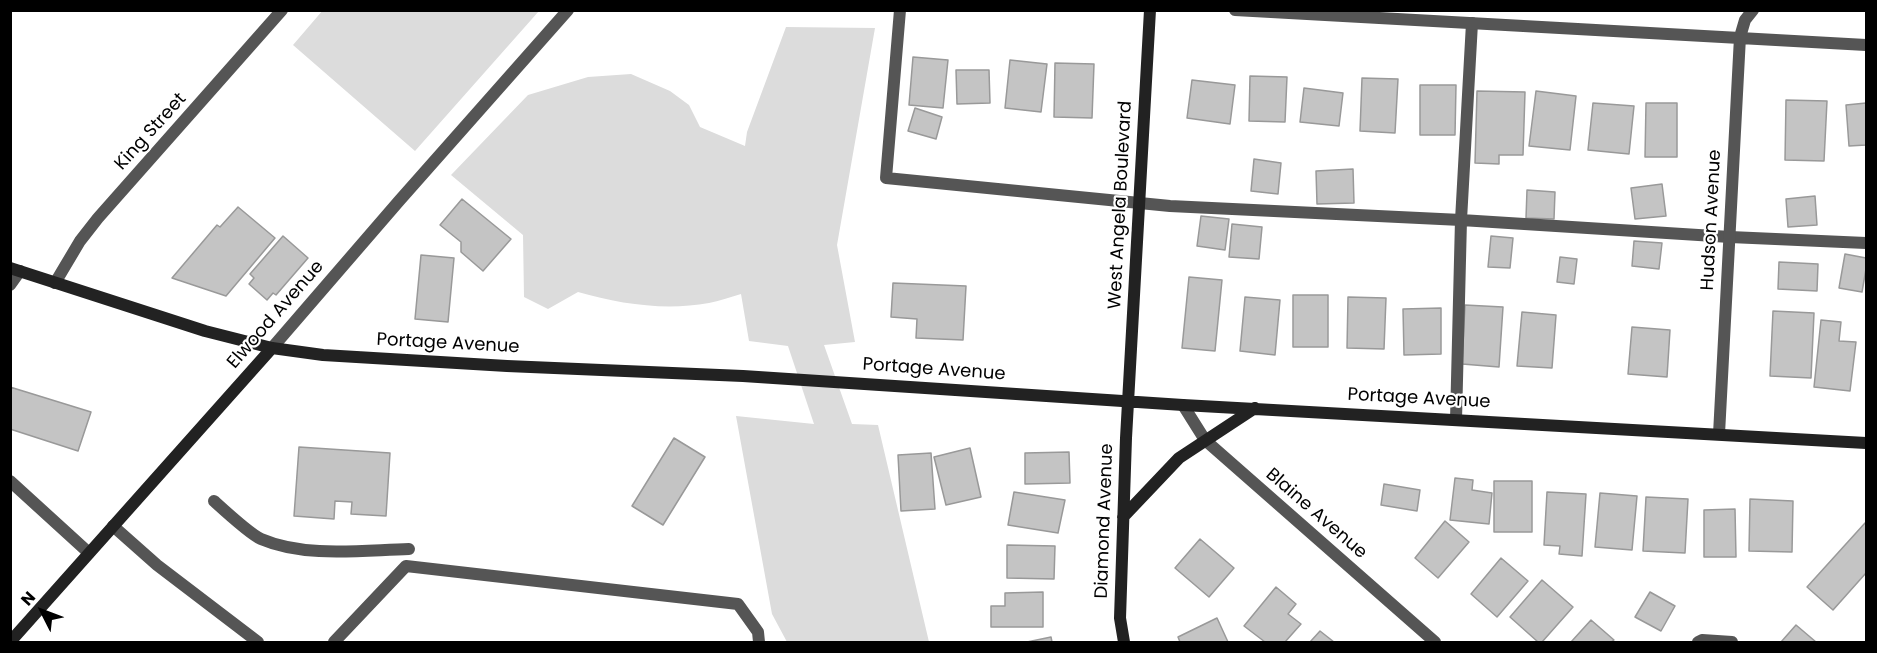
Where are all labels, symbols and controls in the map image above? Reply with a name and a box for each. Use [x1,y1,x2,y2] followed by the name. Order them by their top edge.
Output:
[111,89,191,175] street label: King Street
[1105,100,1137,310] street label: West Angela Boulevard
[1698,149,1726,291] street label: Hudson Avenue
[223,257,329,373] street label: Elwood Avenue
[376,329,520,359] street label: Portage Avenue
[862,354,1006,386] street label: Portage Avenue
[1347,384,1491,414] street label: Portage Avenue
[1091,443,1119,599] street label: Diamond Avenue
[1261,464,1371,564] street label: Blaine Avenue
[12,581,72,641] north arrow
[16,586,41,611] text: N

